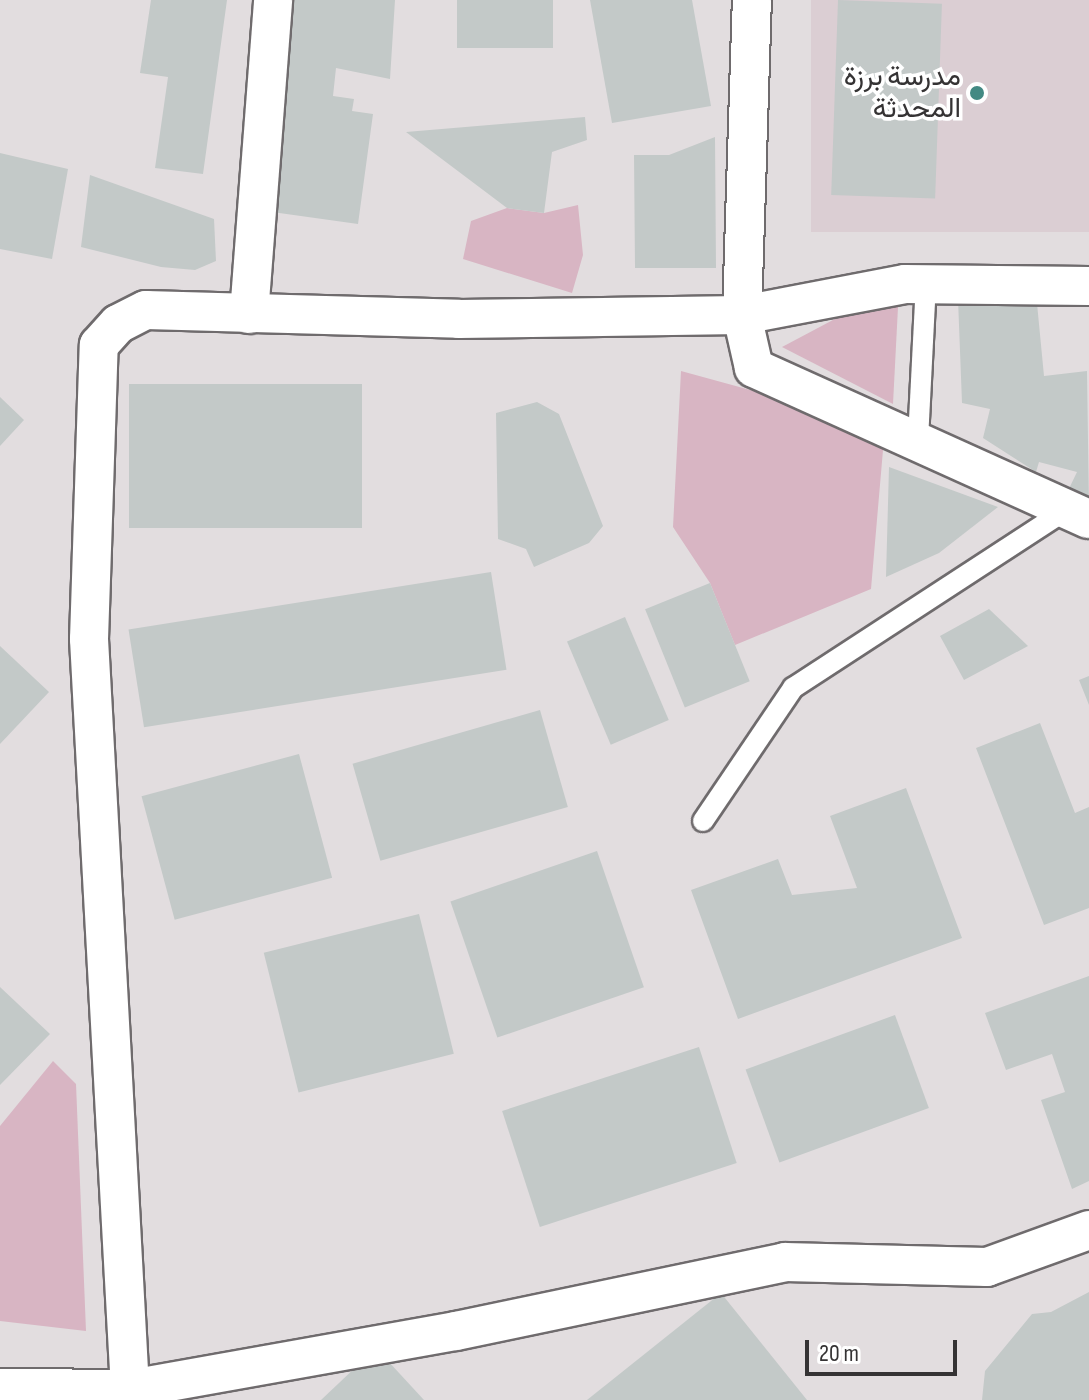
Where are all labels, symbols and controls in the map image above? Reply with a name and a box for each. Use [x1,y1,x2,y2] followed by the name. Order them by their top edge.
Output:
[844,60,961,126] place label: مدرسة برزة المحدثة
[968,84,986,102] marker: مدرسة برزة المحدثة
[809,1324,961,1374] scale bar
[819,1339,859,1368] text: 20 m

